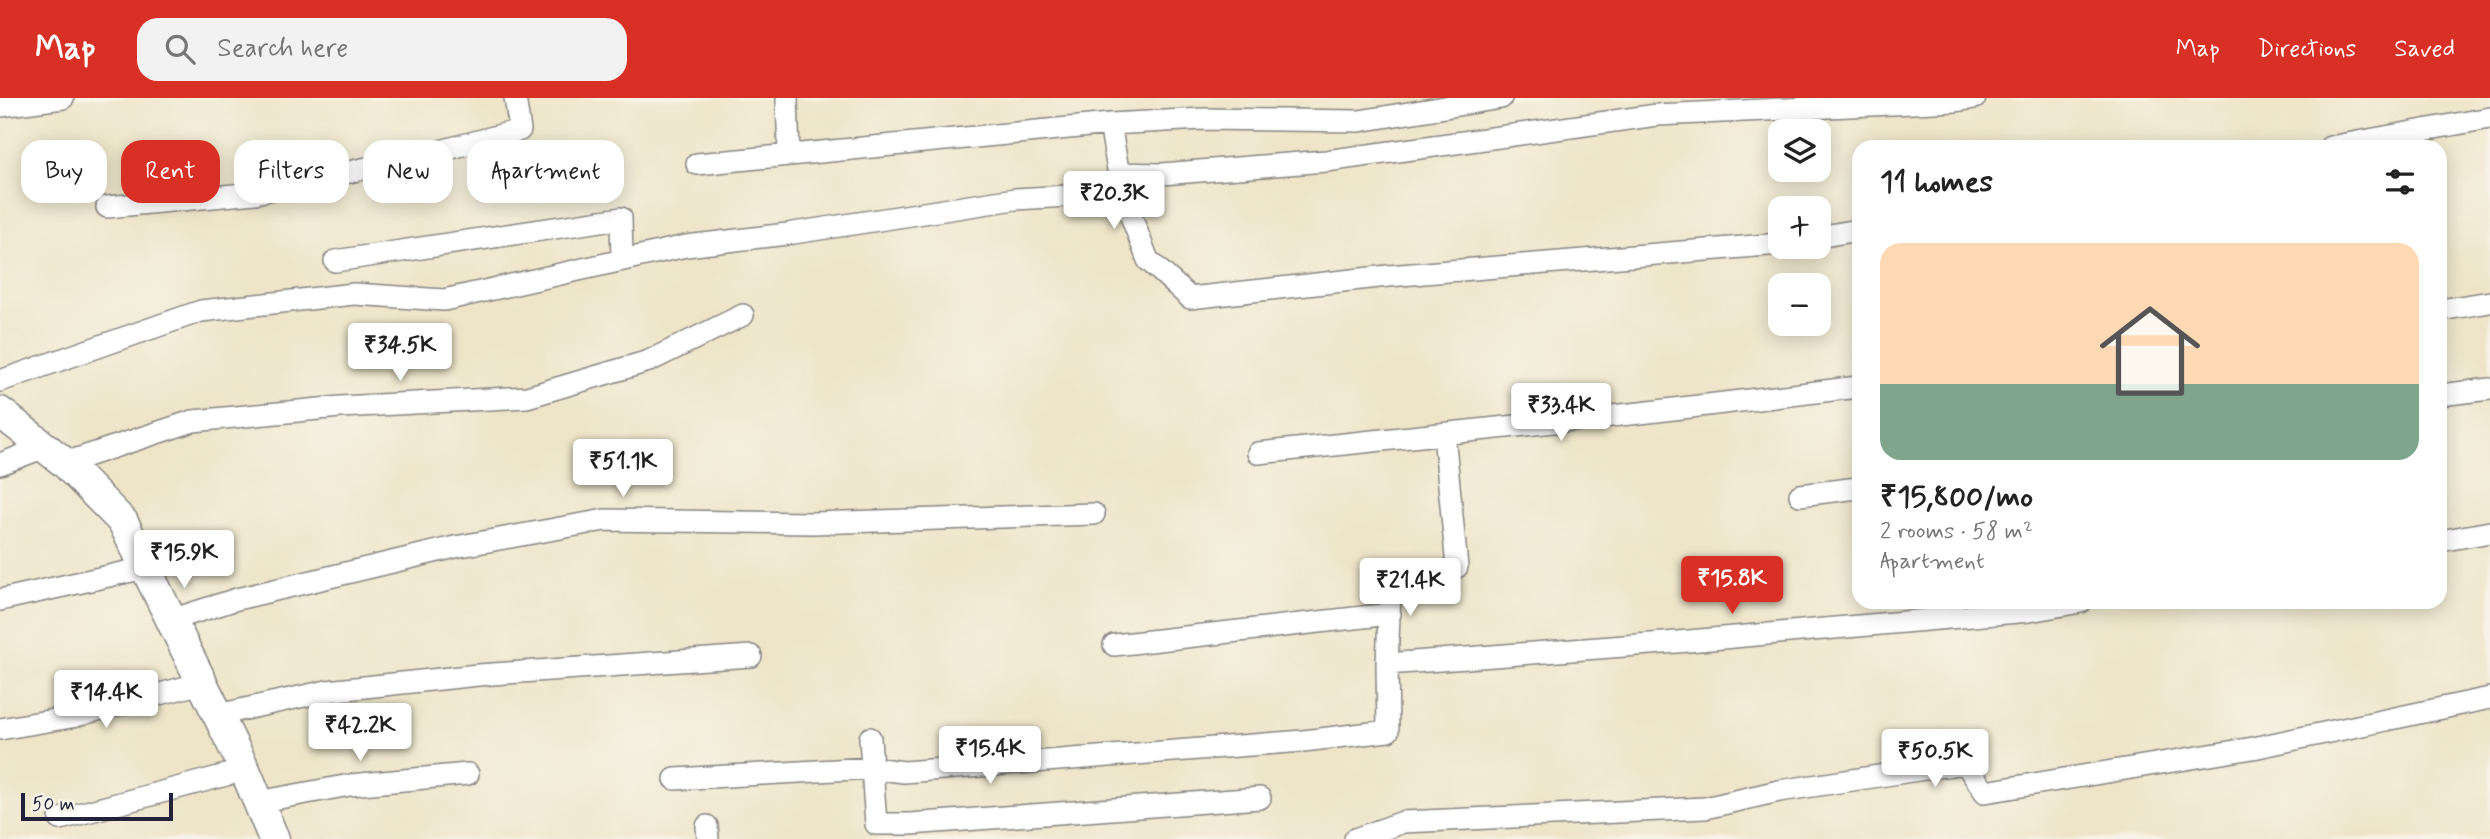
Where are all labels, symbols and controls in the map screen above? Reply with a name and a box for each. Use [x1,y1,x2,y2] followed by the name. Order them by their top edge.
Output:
[137,18,627,81] search box
[35,27,95,71] text: Map
[161,30,199,68] icon: search
[217,32,348,66] text: Search here
[2176,34,2220,65] text: Map
[2258,34,2356,65] text: Directions
[2394,34,2455,65] text: Saved
[1768,119,1831,336] map controls
[1768,119,1831,182] button: layers
[21,140,107,203] chip: Buy
[121,140,220,203] chip: Rent
[234,140,349,203] chip: Filters
[363,140,453,203] chip: New
[467,140,624,203] chip: Apartment
[1880,163,1993,202] text: 11 homes
[2381,163,2419,201] icon: filters
[1057,172,1171,231] pin: ₹20.3K
[1080,179,1148,209] text: ₹20.3K
[1768,196,1831,259] button: +
[1768,273,1831,336] button: −
[2087,288,2213,414] icon: home
[343,324,457,383] pin: ₹34.5K
[364,331,436,361] text: ₹34.5K
[1504,384,1618,443] pin: ₹33.4K
[1527,391,1595,421] text: ₹33.4K
[566,440,680,499] pin: ₹51.1K
[589,447,657,477] text: ₹51.1K
[1880,478,2033,517] text: ₹15,800/mo
[1880,517,2033,547] text: 2 rooms · 58 m²
[127,531,241,590] pin: ₹15.9K
[150,538,218,568] text: ₹15.9K
[1880,547,1985,577] text: Apartment
[1675,556,1789,616] pin: ₹15.8K
[1353,559,1467,618] pin: ₹21.4K
[1697,564,1767,594] text: ₹15.8K
[1376,566,1444,596] text: ₹21.4K
[49,670,163,730] pin: ₹14.4K
[70,678,142,708] text: ₹14.4K
[303,704,417,763] pin: ₹42.2K
[325,711,395,741] text: ₹42.2K
[933,726,1047,786] pin: ₹15.4K
[1878,730,1992,789] pin: ₹50.5K
[955,734,1025,764] text: ₹15.4K
[1898,737,1972,767] text: ₹50.5K
[21,790,173,822] scale bar
[32,792,75,817] text: 50 m

